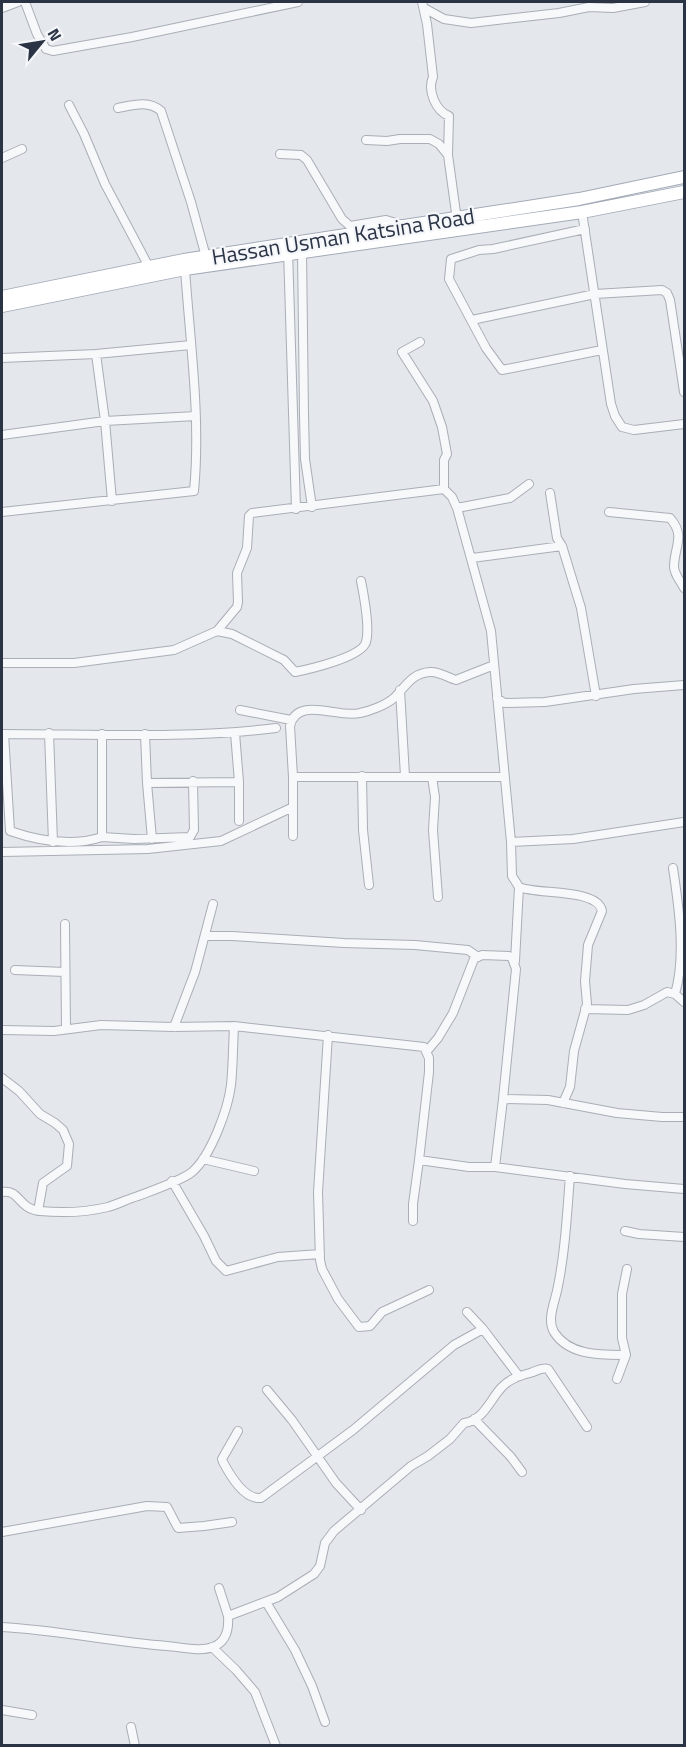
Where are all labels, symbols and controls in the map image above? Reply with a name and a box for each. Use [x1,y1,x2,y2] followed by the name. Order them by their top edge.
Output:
[12,12,72,72] north arrow
[42,24,68,45] text: N
[209,198,477,274] street label: Hassan Usman Katsina Road

